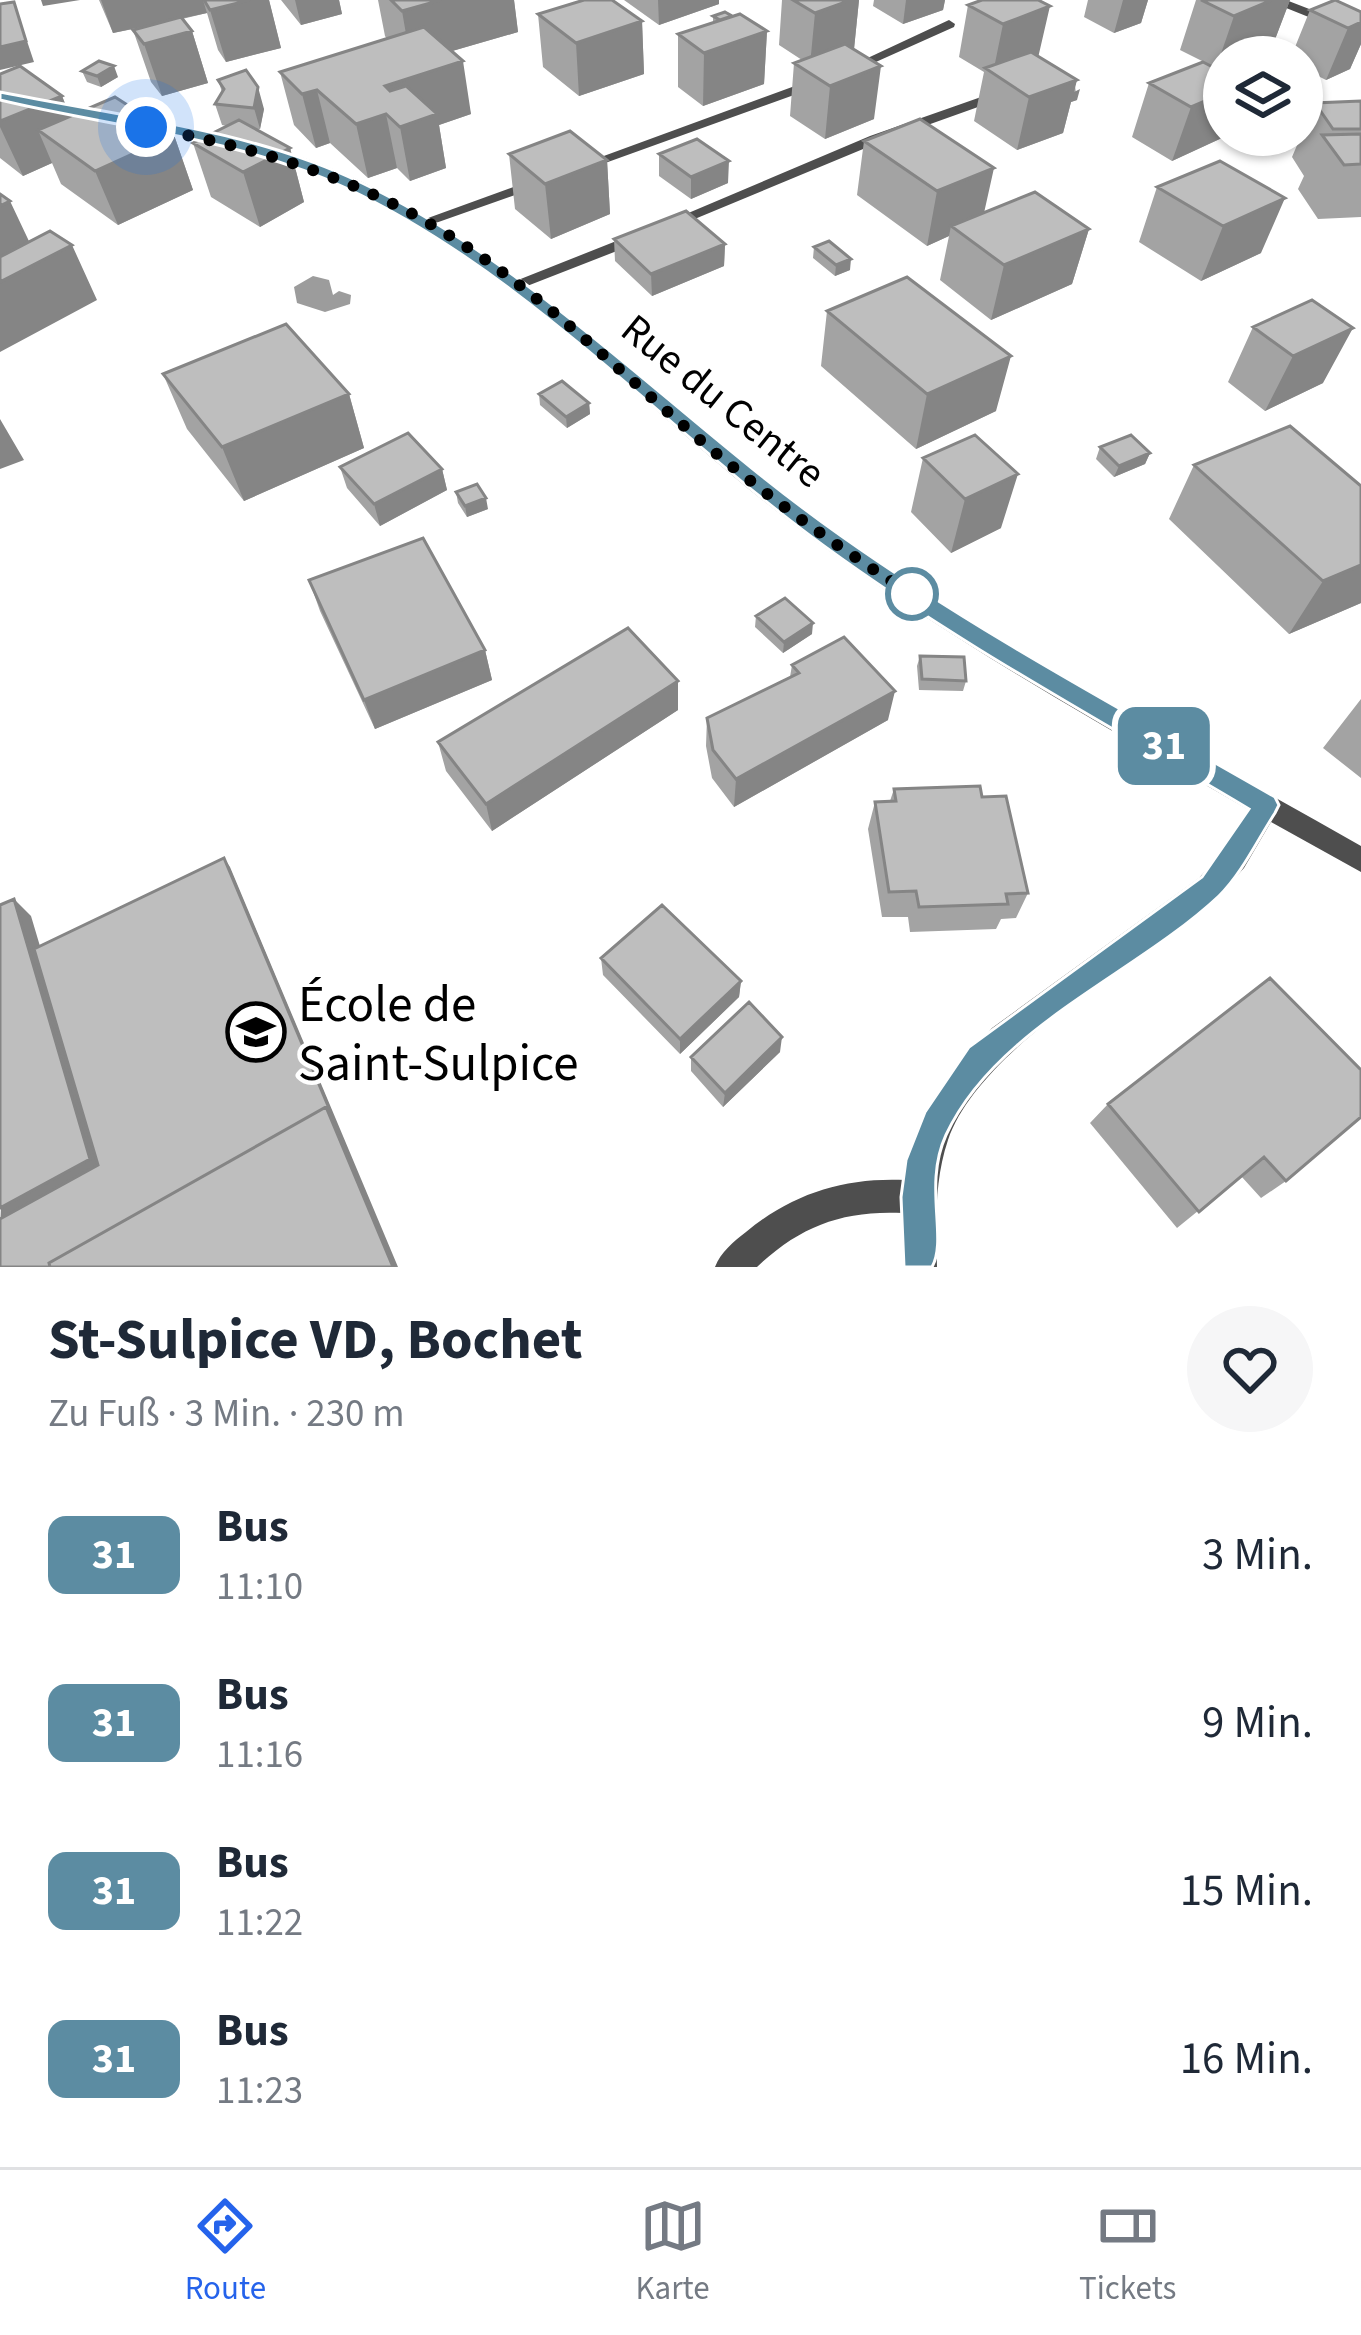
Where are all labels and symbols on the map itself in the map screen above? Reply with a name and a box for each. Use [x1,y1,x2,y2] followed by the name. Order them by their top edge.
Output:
[116,97,176,157] your location
[608,300,838,503] street label: Rue du Centre
[887,569,937,619] unlabelled marker
[1110,707,1218,785] line badge: 31
[298,969,579,1100] place label: École de Saint-Sulpice
[225,1001,287,1063] school or university icon: École de Saint-Sulpice

